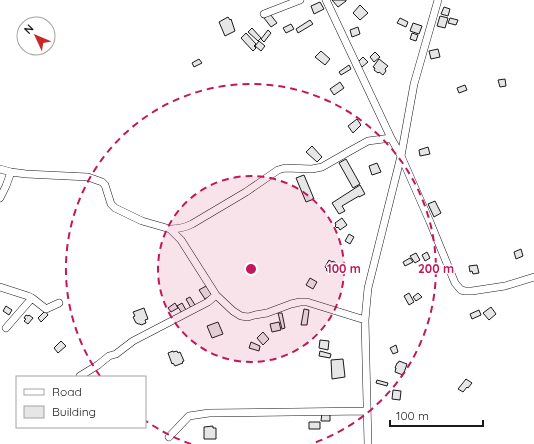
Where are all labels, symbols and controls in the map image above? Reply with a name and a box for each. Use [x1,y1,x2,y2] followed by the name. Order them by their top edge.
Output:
[16,16,56,56] north arrow
[21,21,37,37] text: N
[327,261,361,276] text: 100 m
[418,261,454,276] text: 200 m
[244,262,258,276] centre of rings
[16,376,146,428] legend
[52,384,82,399] text: Road
[390,402,483,428] scale bar
[52,404,96,419] text: Building
[396,408,429,423] text: 100 m

